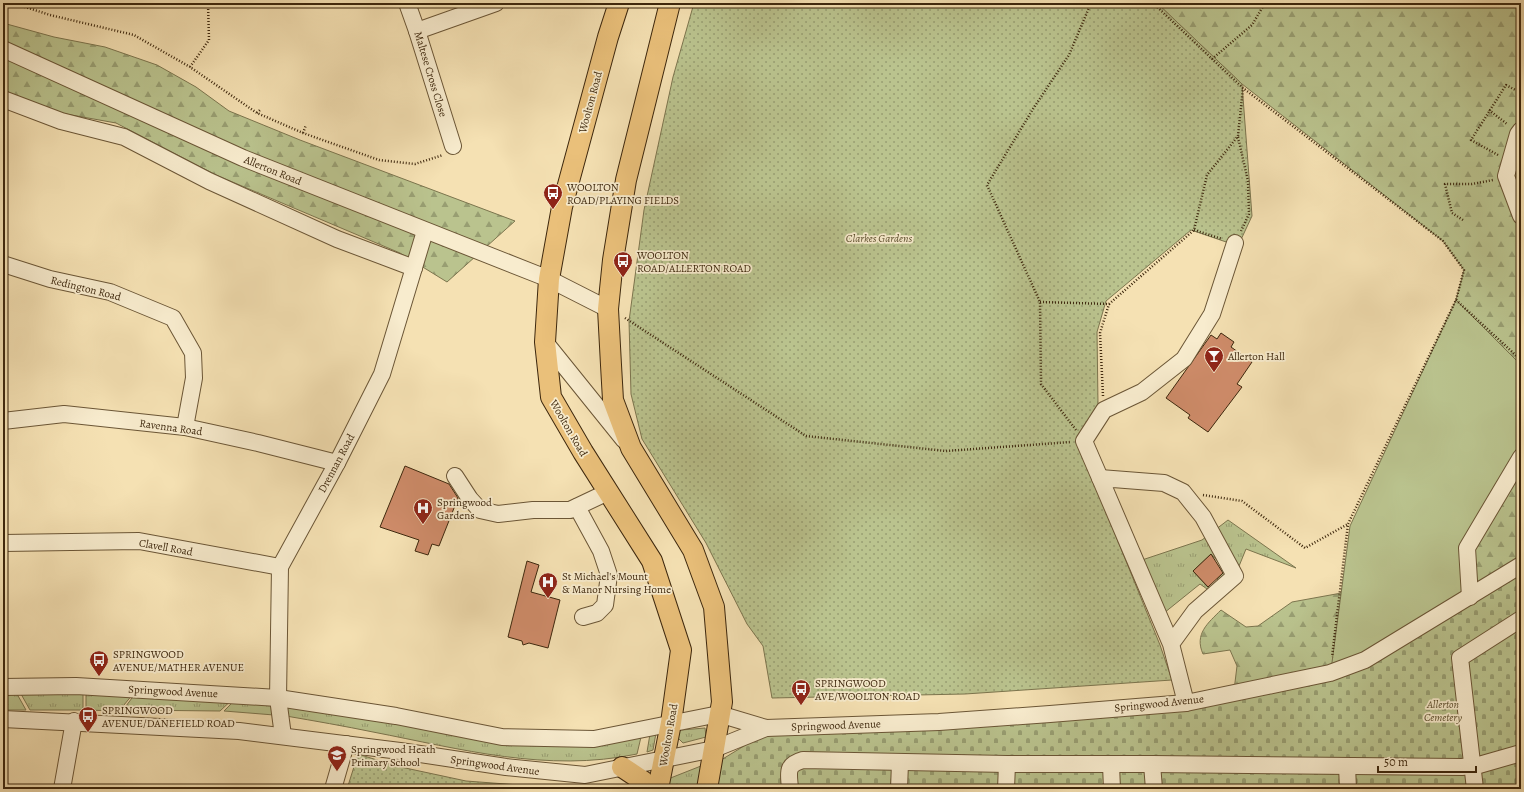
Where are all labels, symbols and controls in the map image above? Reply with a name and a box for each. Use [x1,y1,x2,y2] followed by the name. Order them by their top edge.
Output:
[410,30,451,119] street label: Maltese Cross Close
[575,70,606,136] street label: Woolton Road
[241,152,304,189] street label: Allerton Road
[566,180,679,208] place label: WOOLTON ROAD/PLAYING FIELDS
[542,182,564,210] bus stop icon: WOOLTON ROAD/PLAYING FIELDS
[846,231,912,246] park label: Clarkes Gardens
[636,248,751,276] place label: WOOLTON ROAD/ALLERTON ROAD
[612,250,634,278] bus stop icon: WOOLTON ROAD/ALLERTON ROAD
[49,272,123,305] street label: Redington Road
[1203,345,1225,373] bar icon: Allerton Hall
[1227,349,1285,364] place label: Allerton Hall
[546,396,591,459] street label: Woolton Road
[139,416,203,439] street label: Ravenna Road
[315,431,358,495] street label: Drennan Road
[437,495,492,523] place label: Springwood Gardens
[412,497,434,525] hospital icon: Springwood Gardens
[138,535,194,560] street label: Clavell Road
[562,569,671,597] place label: St Michael's Mount & Manor Nursing Home
[537,571,559,599] hospital icon: St Michael's Mount & Manor Nursing Home
[112,647,244,675] place label: SPRINGWOOD AVENUE/MATHER AVENUE
[88,649,110,677] bus stop icon: SPRINGWOOD AVENUE/MATHER AVENUE
[814,676,920,704] place label: SPRINGWOOD AVE/WOOLTON ROAD
[790,678,812,706] bus stop icon: SPRINGWOOD AVE/WOOLTON ROAD
[128,682,218,701] street label: Springwood Avenue
[1114,691,1205,716] street label: Springwood Avenue
[1424,697,1462,725] park label: Allerton Cemetery
[101,703,235,731] place label: SPRINGWOOD AVENUE/DANEFIELD ROAD
[655,703,681,769] street label: Woolton Road
[77,705,99,733] bus stop icon: SPRINGWOOD AVENUE/DANEFIELD ROAD
[791,716,881,735] street label: Springwood Avenue
[351,742,436,770] place label: Springwood Heath Primary School
[326,744,348,772] school or university icon: Springwood Heath Primary School
[1378,748,1476,774] scale bar
[449,752,541,779] street label: Springwood Avenue
[1384,754,1408,770] text: 50 m

